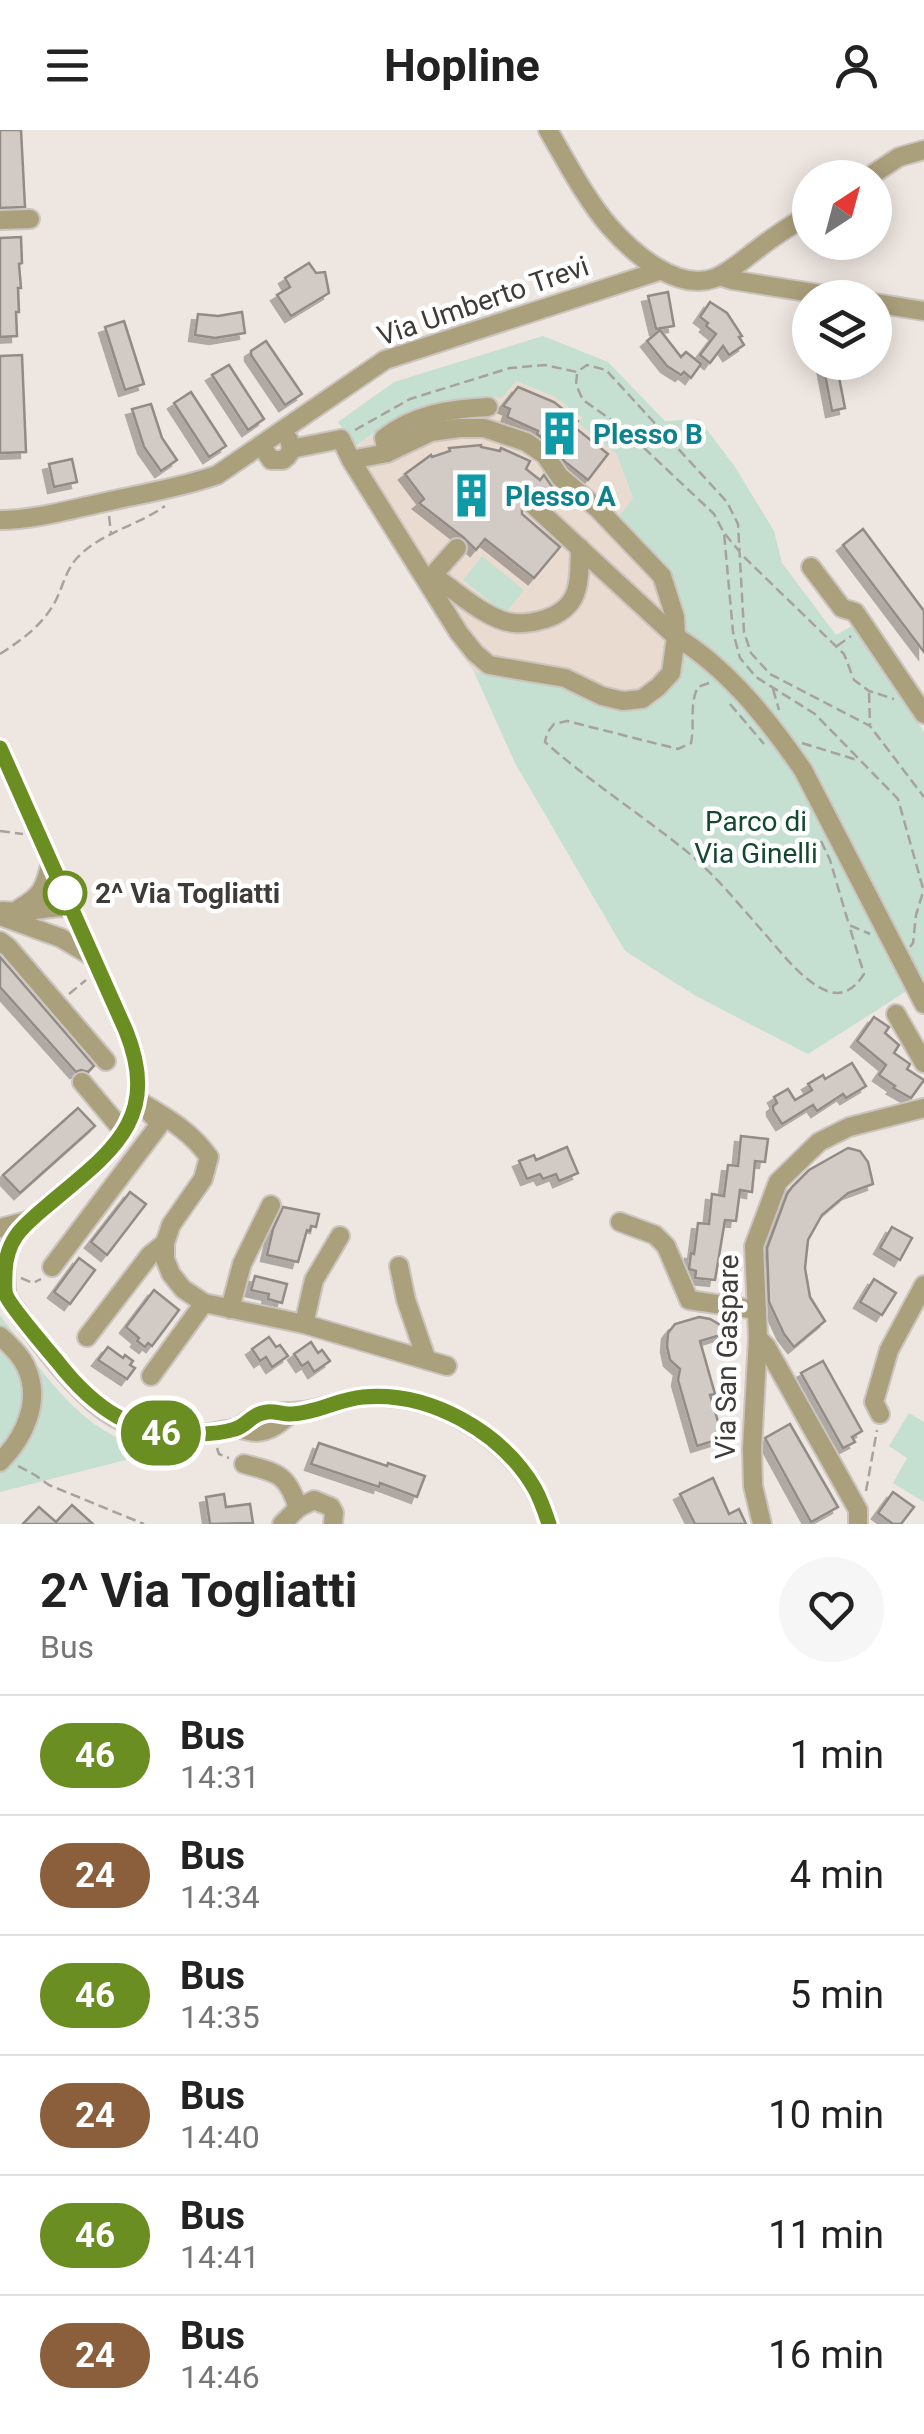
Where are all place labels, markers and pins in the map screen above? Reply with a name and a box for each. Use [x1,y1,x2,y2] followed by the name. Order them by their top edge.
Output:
[536,410,584,458] building icon: Plesso B
[593,418,703,451] place label: Plesso B
[448,472,496,520] building icon: Plesso A
[505,480,616,513] place label: Plesso A
[44,872,86,914] marker: 2^ Via Togliatti
[95,877,280,910] place label: 2^ Via Togliatti

